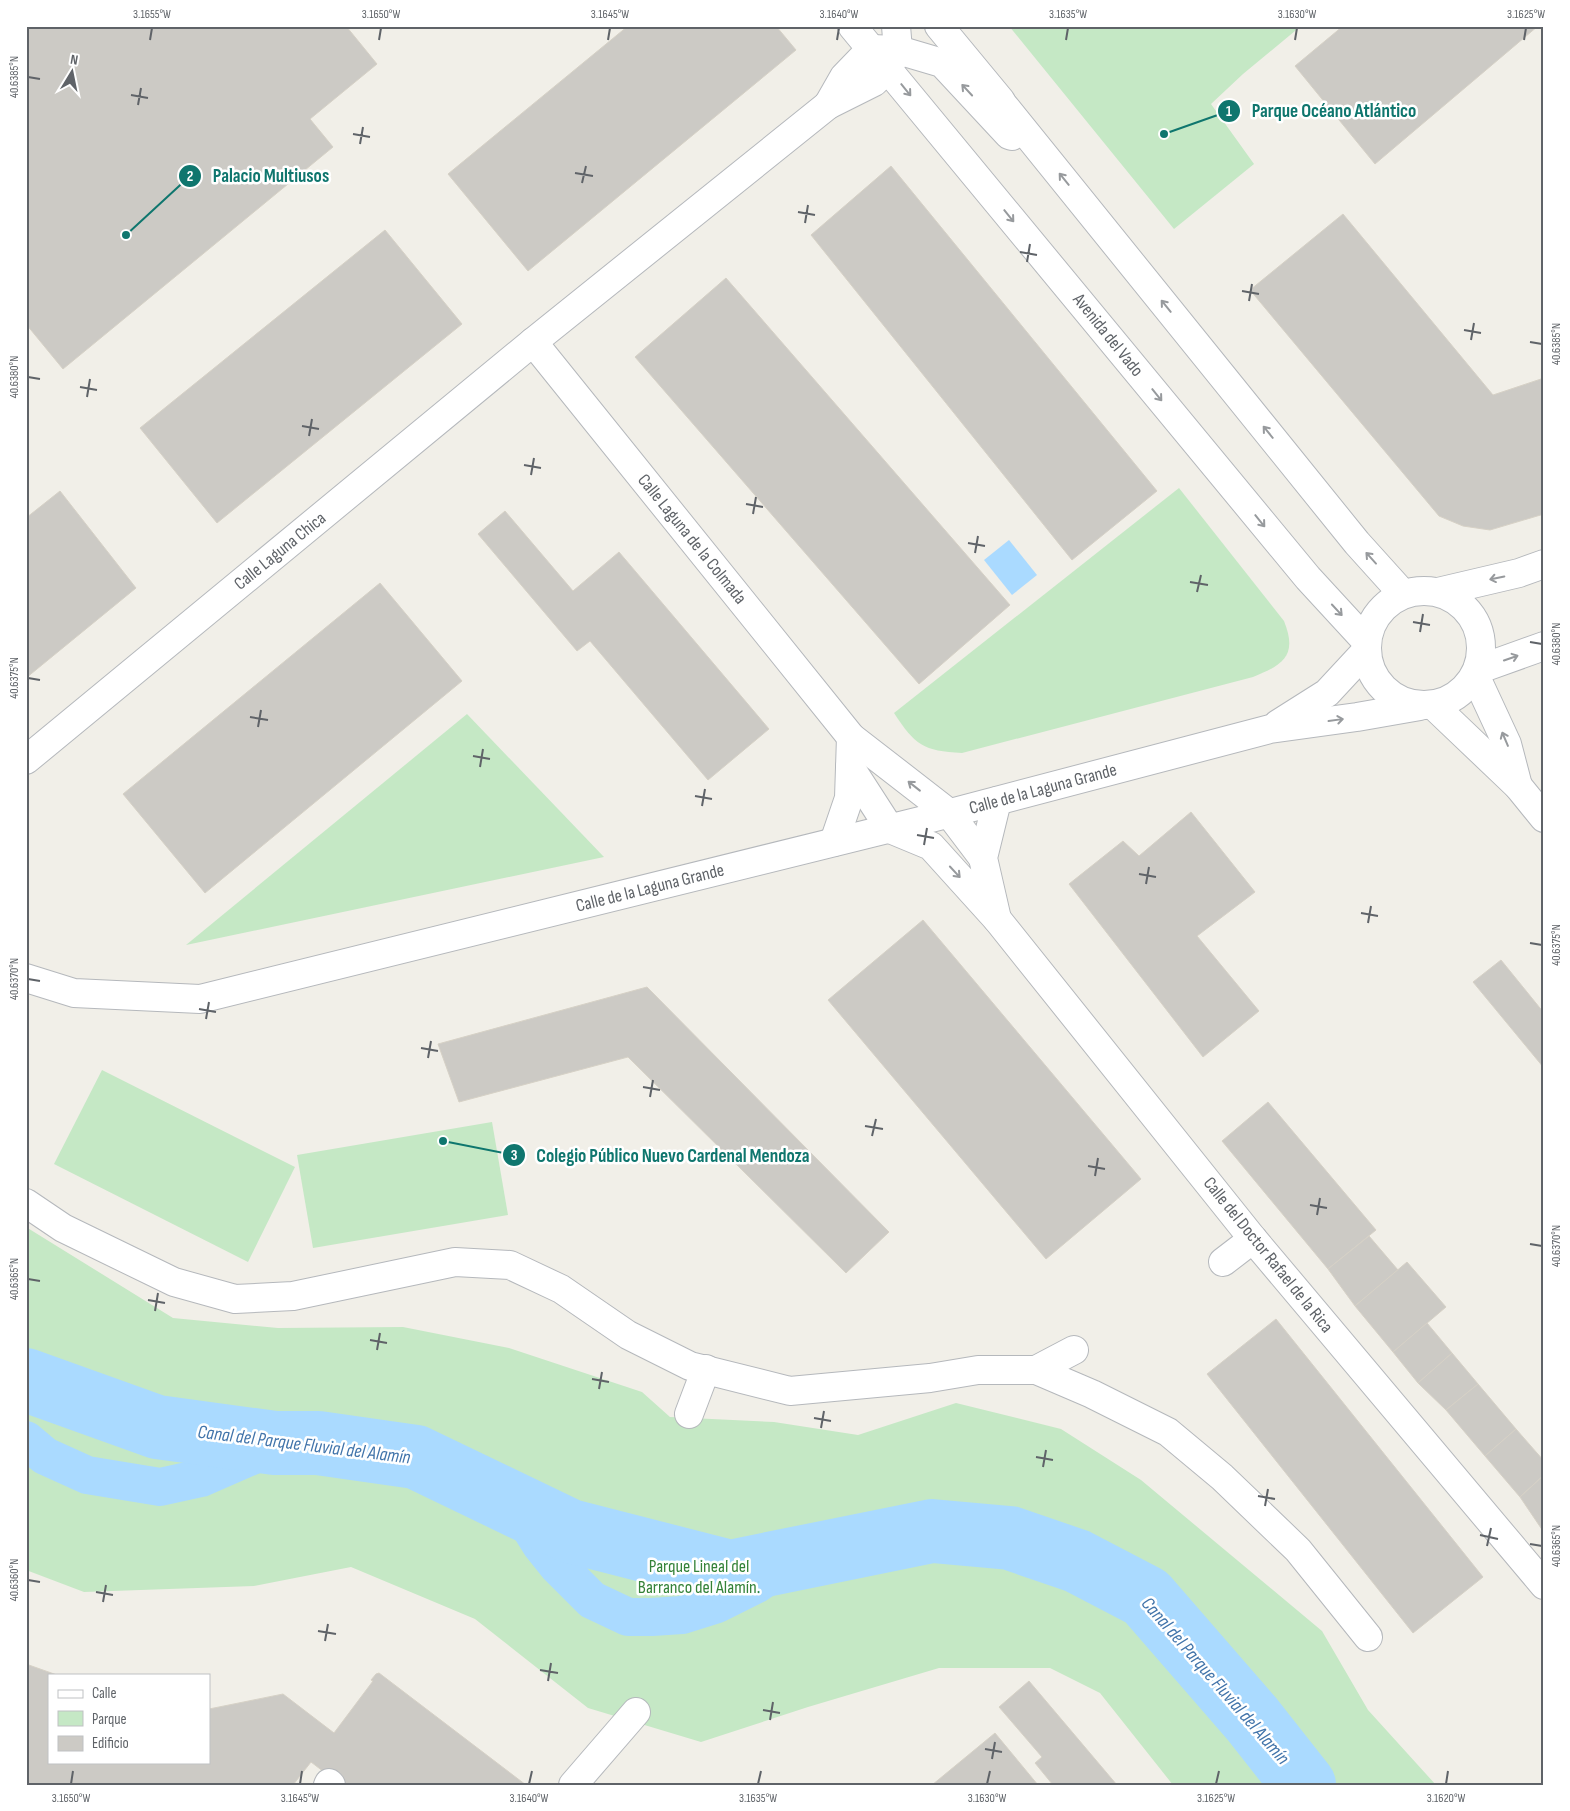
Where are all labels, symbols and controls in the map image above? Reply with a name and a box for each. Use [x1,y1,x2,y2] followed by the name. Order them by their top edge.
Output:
[133,7,171,22] text: 3.1655°W
[362,7,400,22] text: 3.1650°W
[591,7,629,22] text: 3.1645°W
[820,7,859,22] text: 3.1640°W
[1049,7,1087,22] text: 3.1635°W
[1278,7,1316,22] text: 3.1630°W
[1507,7,1545,22] text: 3.1625°W
[48,48,98,98] north arrow
[69,51,79,69] text: N
[7,56,22,98] text: 40.6385°N
[900,84,911,97] one-way arrow
[961,84,973,97] one-way arrow
[1217,94,1426,128] callout: Parque Océano Atlántico
[1252,100,1416,123] text: Parque Océano Atlántico
[1226,102,1232,121] text: 1
[178,159,339,193] callout: Palacio Multiusos
[213,165,329,188] text: Palacio Multiusos
[187,167,193,186] text: 2
[1058,173,1069,186] one-way arrow
[1004,209,1015,222] one-way arrow
[1068,289,1148,381] street label: Avenida del Vado
[1160,299,1171,312] one-way arrow
[1549,323,1564,365] text: 40.6385°N
[7,356,22,398] text: 40.6380°N
[1152,389,1163,402] one-way arrow
[1262,426,1273,439] one-way arrow
[633,470,751,608] street label: Calle Laguna de la Colmada
[230,508,330,594] street label: Calle Laguna Chica
[1255,514,1266,527] one-way arrow
[1365,551,1377,564] one-way arrow
[1490,574,1506,583] one-way arrow
[1331,603,1343,616] one-way arrow
[1549,623,1564,665] text: 40.6380°N
[1502,653,1518,662] one-way arrow
[7,657,22,699] text: 40.6375°N
[1328,715,1344,725] one-way arrow
[1499,732,1509,747] one-way arrow
[967,759,1119,819] street label: Calle de la Laguna Grande
[908,780,921,791] one-way arrow
[574,859,726,917] street label: Calle de la Laguna Grande
[949,866,961,879] one-way arrow
[1549,924,1564,966] text: 40.6375°N
[7,958,22,1000] text: 40.6370°N
[501,1138,820,1172] callout: Colegio Público Nuevo Cardenal Mendoza
[536,1145,810,1168] text: Colegio Público Nuevo Cardenal Mendoza
[511,1146,518,1165] text: 3
[1199,1173,1337,1337] street label: Calle del Doctor Rafael de la Rica
[1549,1225,1564,1267] text: 40.6370°N
[7,1258,22,1300] text: 40.6365°N
[196,1421,412,1469] water label: Canal del Parque Fluvial del Alamín
[1549,1525,1564,1567] text: 40.6365°N
[638,1556,760,1598] park label: Parque Lineal del Barranco del Alamín.
[7,1559,22,1601] text: 40.6360°N
[1136,1593,1294,1769] water label: Canal del Parque Fluvial del Alamín
[48,1674,210,1764] legend
[92,1684,116,1703] text: Calle
[92,1710,127,1729] text: Parque
[92,1734,129,1753] text: Edificio
[52,1791,90,1806] text: 3.1650°W
[281,1791,319,1806] text: 3.1645°W
[510,1791,549,1806] text: 3.1640°W
[739,1791,777,1806] text: 3.1635°W
[968,1791,1006,1806] text: 3.1630°W
[1197,1791,1235,1806] text: 3.1625°W
[1427,1791,1466,1806] text: 3.1620°W

